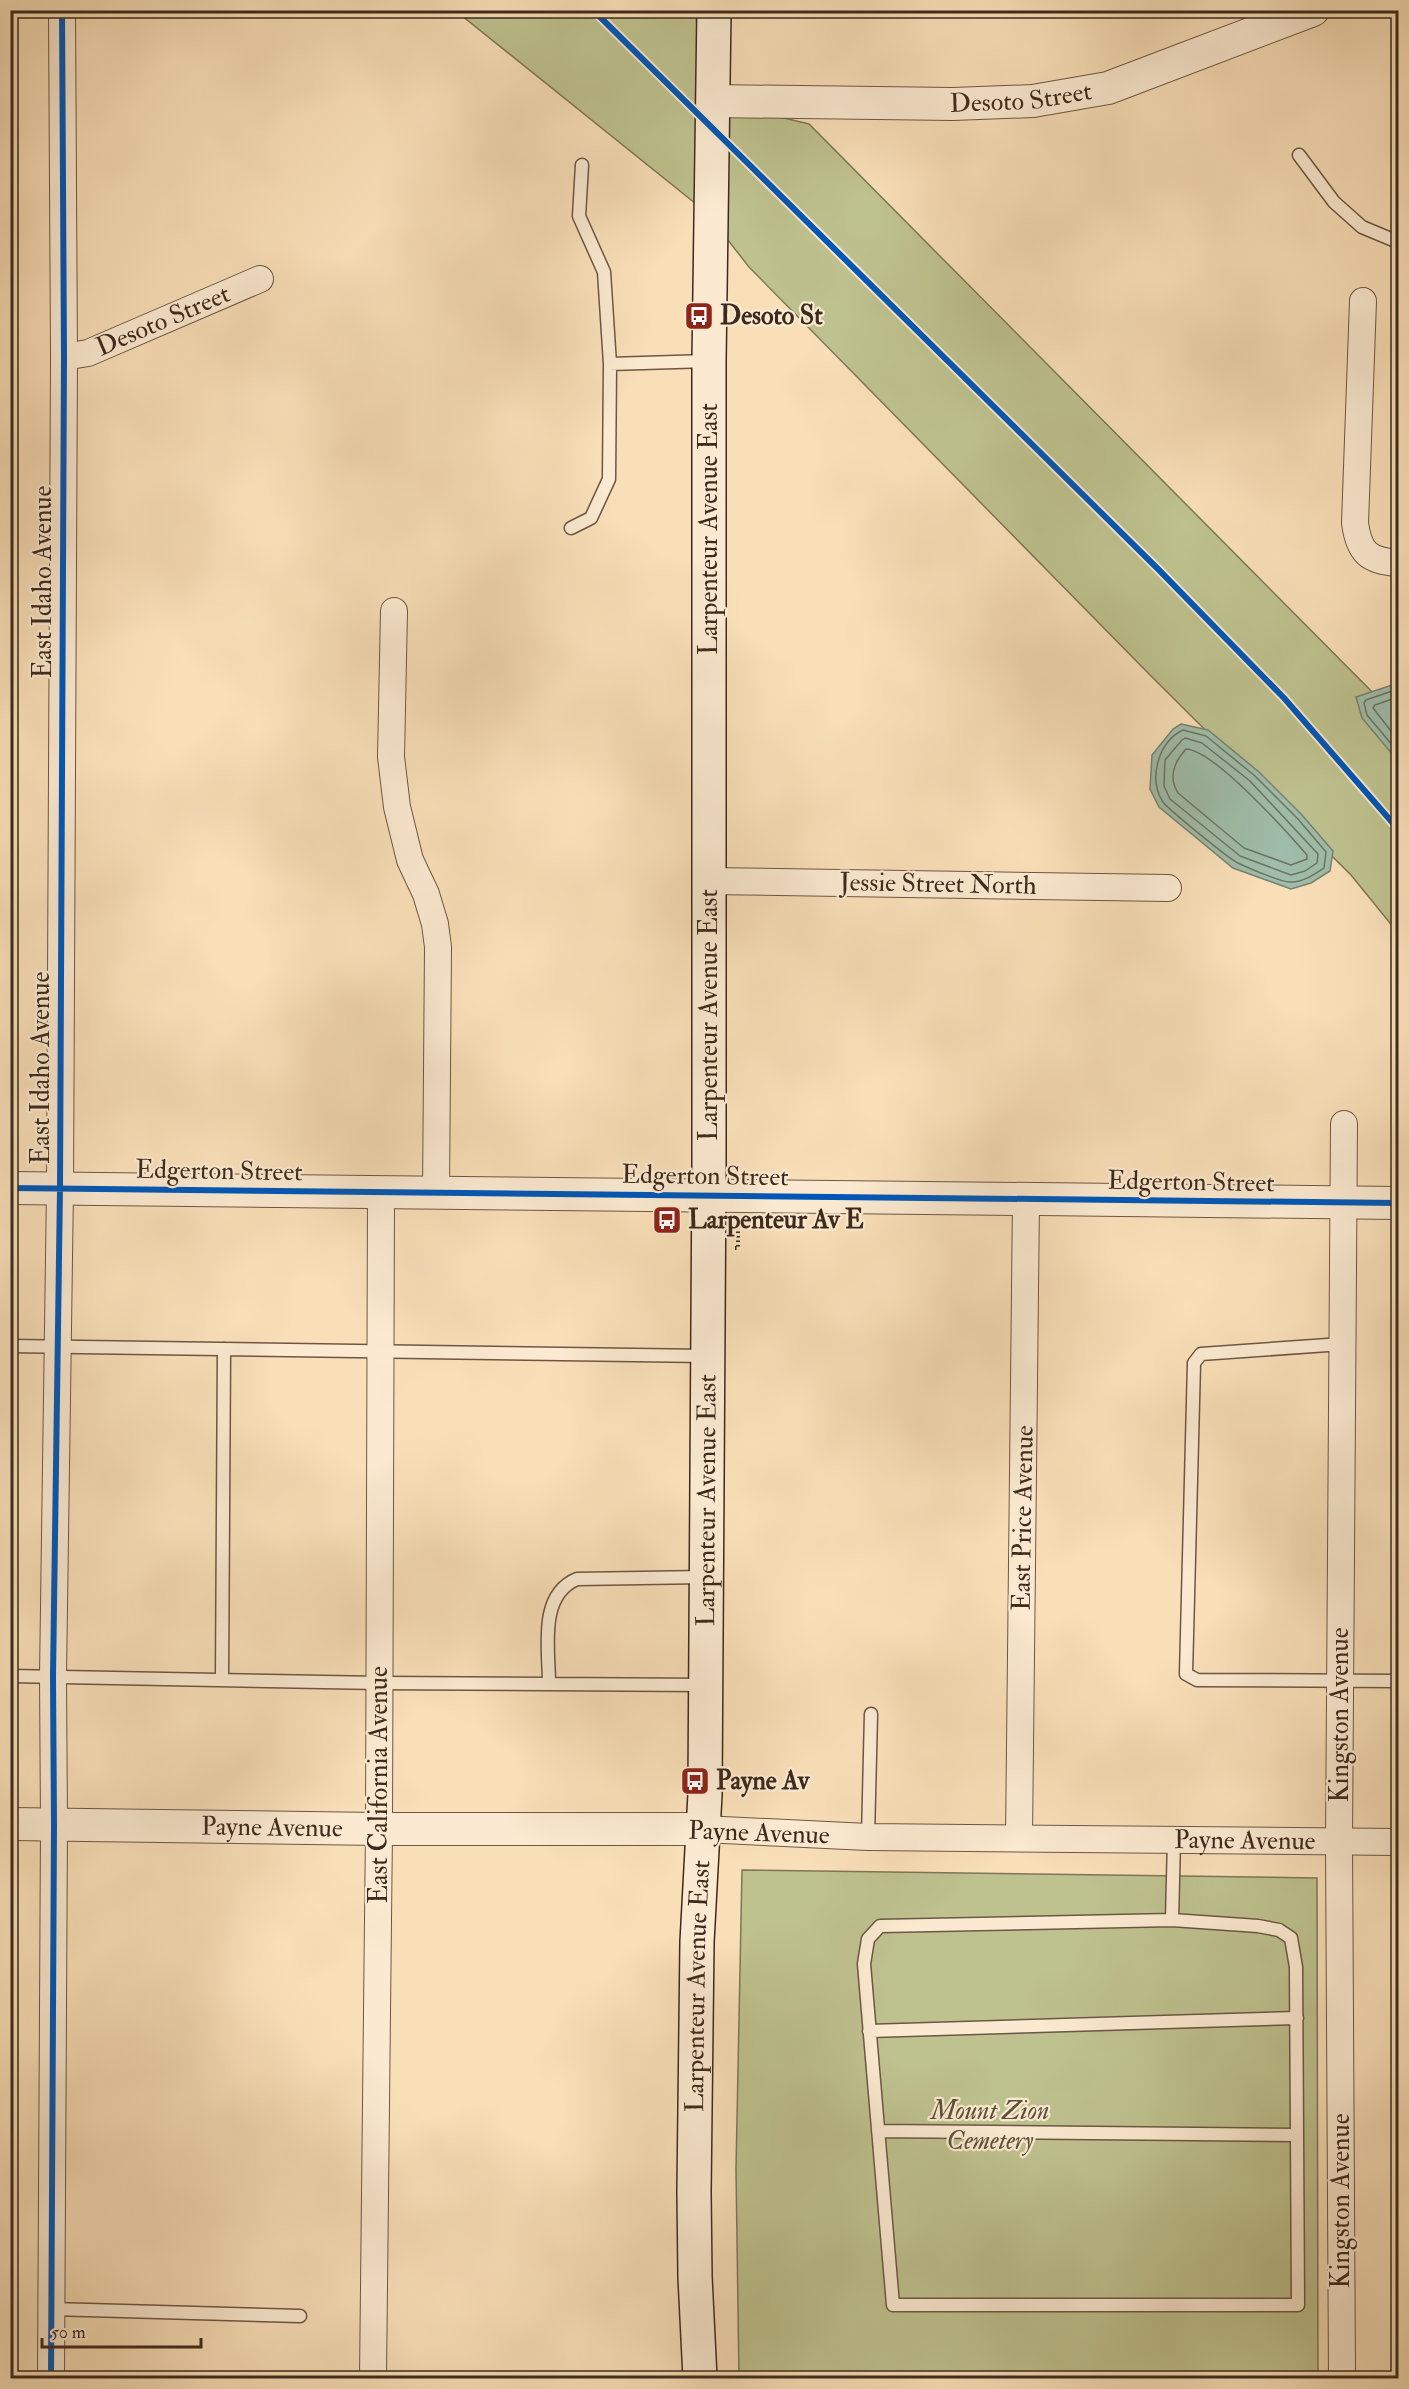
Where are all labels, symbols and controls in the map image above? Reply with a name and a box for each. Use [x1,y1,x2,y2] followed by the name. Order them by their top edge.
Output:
[949,75,1094,120] street label: Desoto Street
[91,278,235,364] street label: Desoto Street
[683,300,715,332] bus stop icon: Desoto St
[720,300,823,332] place label: Desoto St
[693,403,726,655] street label: Larpenteur Avenue East
[27,485,59,678] street label: East Idaho Avenue
[838,866,1037,902] street label: Jessie Street North
[693,889,726,1141] street label: Larpenteur Avenue East
[25,971,57,1164] street label: East Idaho Avenue
[135,1154,303,1188] street label: Edgerton Street
[621,1159,789,1193] street label: Edgerton Street
[1107,1165,1275,1199] street label: Edgerton Street
[651,1204,683,1236] bus stop icon: Larpenteur Av E
[688,1204,864,1237] place label: Larpenteur Av E
[690,1374,724,1627] street label: Larpenteur Avenue East
[1005,1425,1041,1611] street label: East Price Avenue
[1324,1627,1356,1803] street label: Kingston Avenue
[363,1666,395,1904] street label: East California Avenue
[679,1765,711,1797] bus stop icon: Payne Av
[716,1765,811,1798] place label: Payne Av
[201,1811,343,1845] street label: Payne Avenue
[688,1815,830,1851] street label: Payne Avenue
[1174,1824,1316,1857] street label: Payne Avenue
[679,1859,717,2112] street label: Larpenteur Avenue East
[929,2095,1049,2157] park label: Mount Zion Cemetery
[1325,2113,1357,2289] street label: Kingston Avenue
[42,2311,201,2349] scale bar
[51,2321,86,2344] text: 50 m

